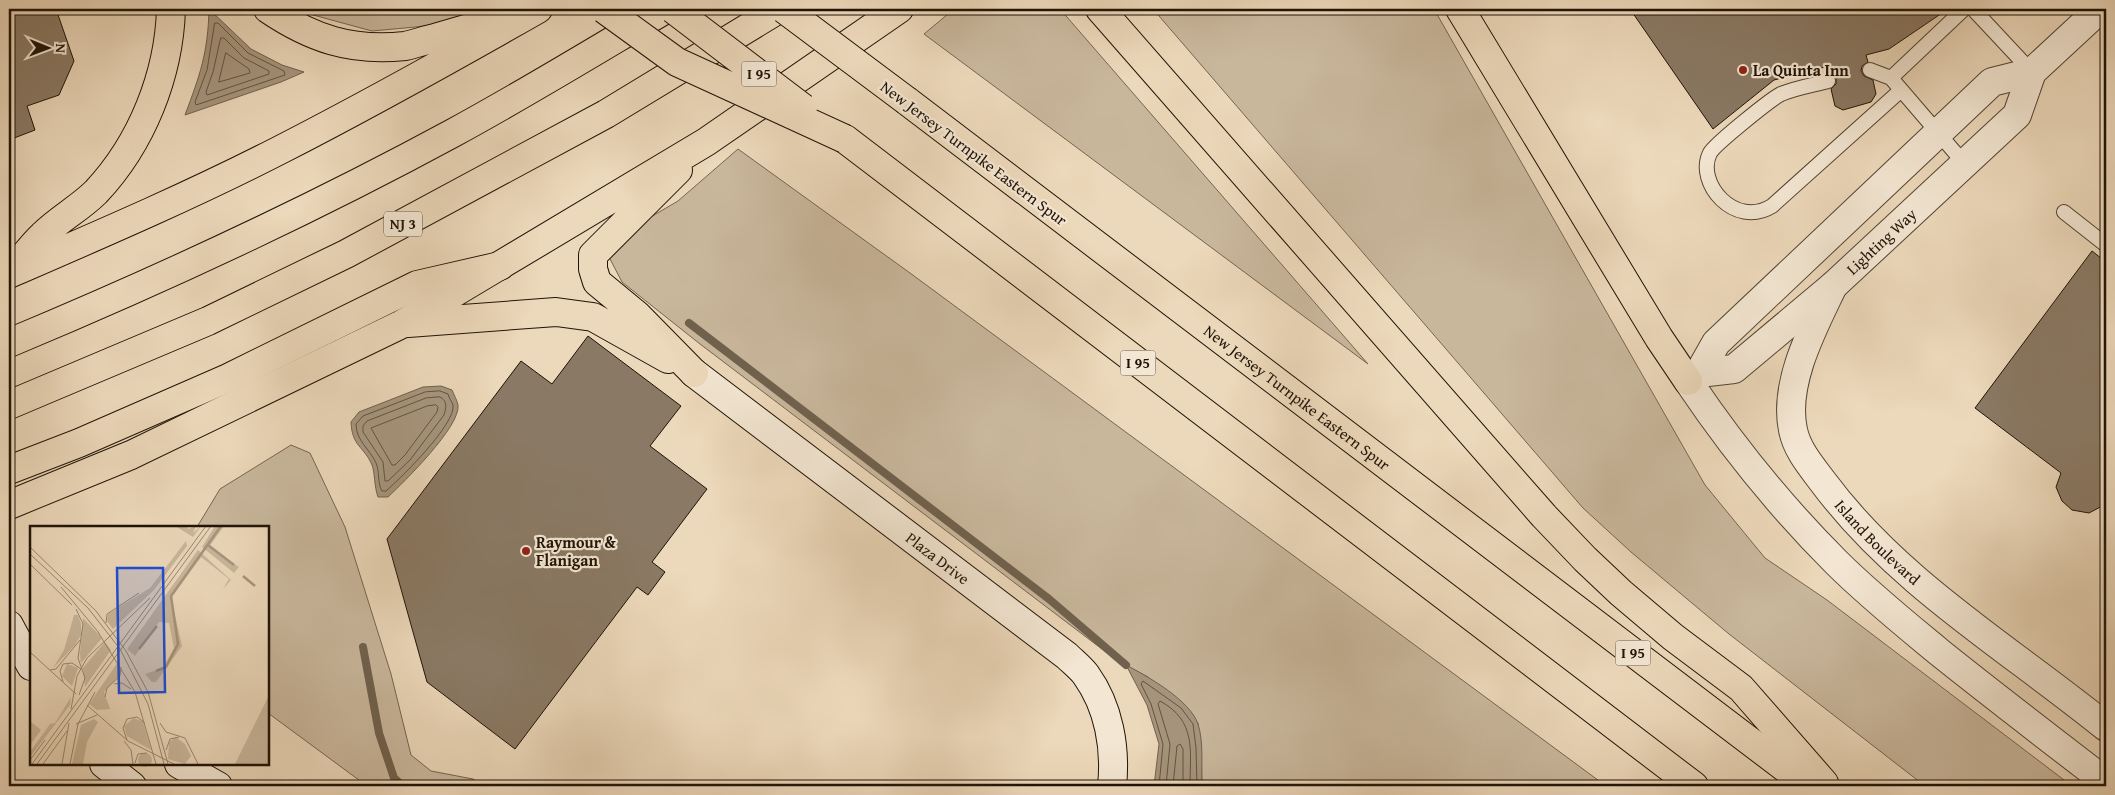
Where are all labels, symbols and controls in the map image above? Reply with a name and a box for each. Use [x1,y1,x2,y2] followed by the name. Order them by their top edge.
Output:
[22,22,72,72] north arrow
[51,43,71,54] text: N
[1753,58,1849,82] place label: La Quinta Inn
[742,62,776,86] road number: I 95
[1737,64,1749,76] marker: La Quinta Inn
[876,75,1073,232] street label: New Jersey Turnpike Eastern Spur
[1840,202,1922,280] street label: Lighting Way
[384,212,422,236] road number: NJ 3
[1199,319,1396,476] street label: New Jersey Turnpike Eastern Spur
[1120,350,1156,376] road number: I 95
[1829,494,1926,591] street label: Island Boulevard
[30,526,269,765] inset map
[901,526,975,590] street label: Plaza Drive
[536,530,617,572] place label: Raymour & Flanigan
[520,545,532,557] marker: Raymour & Flanigan
[1616,640,1650,666] road number: I 95

